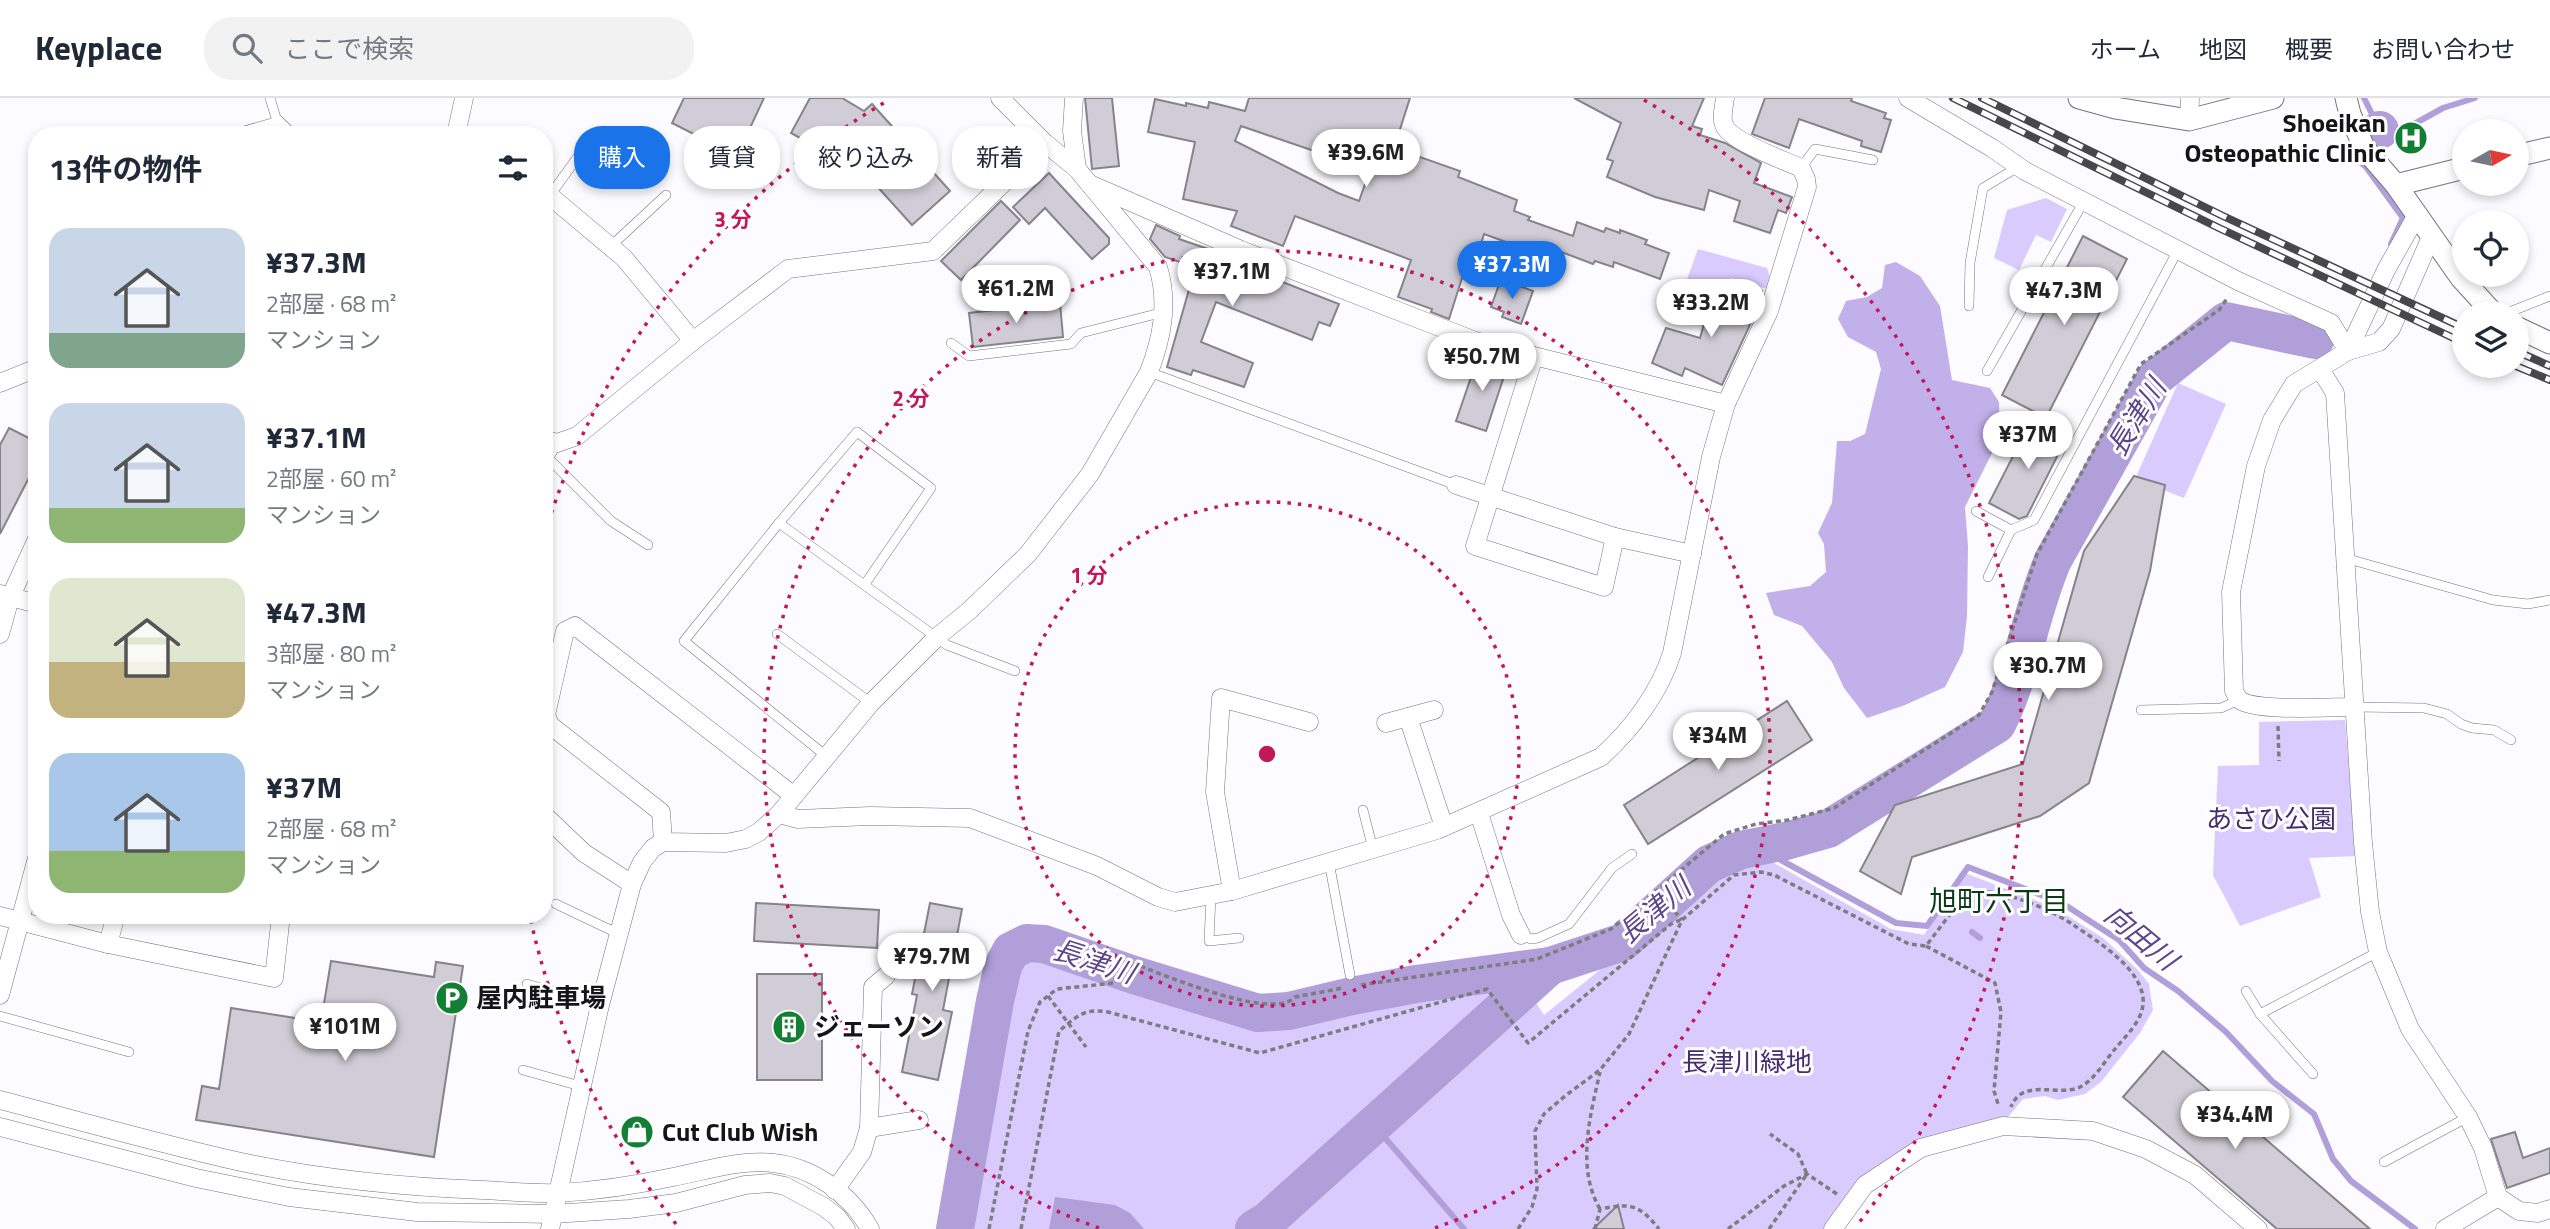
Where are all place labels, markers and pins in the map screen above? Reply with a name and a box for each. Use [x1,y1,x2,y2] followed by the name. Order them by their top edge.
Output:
[2184,103,2386,172] place label: Shoeikan Osteopathic Clinic
[2392,119,2430,157] hospital icon: Shoeikan Osteopathic Clinic
[1309,130,1423,189] pin: ¥39.6M
[1455,242,1569,301] pin: ¥37.3M
[1175,248,1289,308] pin: ¥37.1M
[959,266,1073,325] pin: ¥61.2M
[2007,268,2121,327] pin: ¥47.3M
[1654,280,1768,339] pin: ¥33.2M
[1425,334,1539,393] pin: ¥50.7M
[1987,412,2069,471] pin: ¥37M
[1991,642,2105,702] pin: ¥30.7M
[1677,712,1759,772] pin: ¥34M
[1255,742,1279,766] centre of rings
[875,934,989,993] pin: ¥79.7M
[476,978,606,1017] place label: 屋内駐車場
[433,979,471,1017] parking icon: 屋内駐車場
[296,1004,394,1063] pin: ¥101M
[814,1007,944,1046] place label: ジェーソン
[770,1008,808,1046] building icon: ジェーソン
[2178,1091,2292,1151] pin: ¥34.4M
[662,1112,818,1151] place label: Cut Club Wish
[618,1113,656,1151] shop icon: Cut Club Wish

